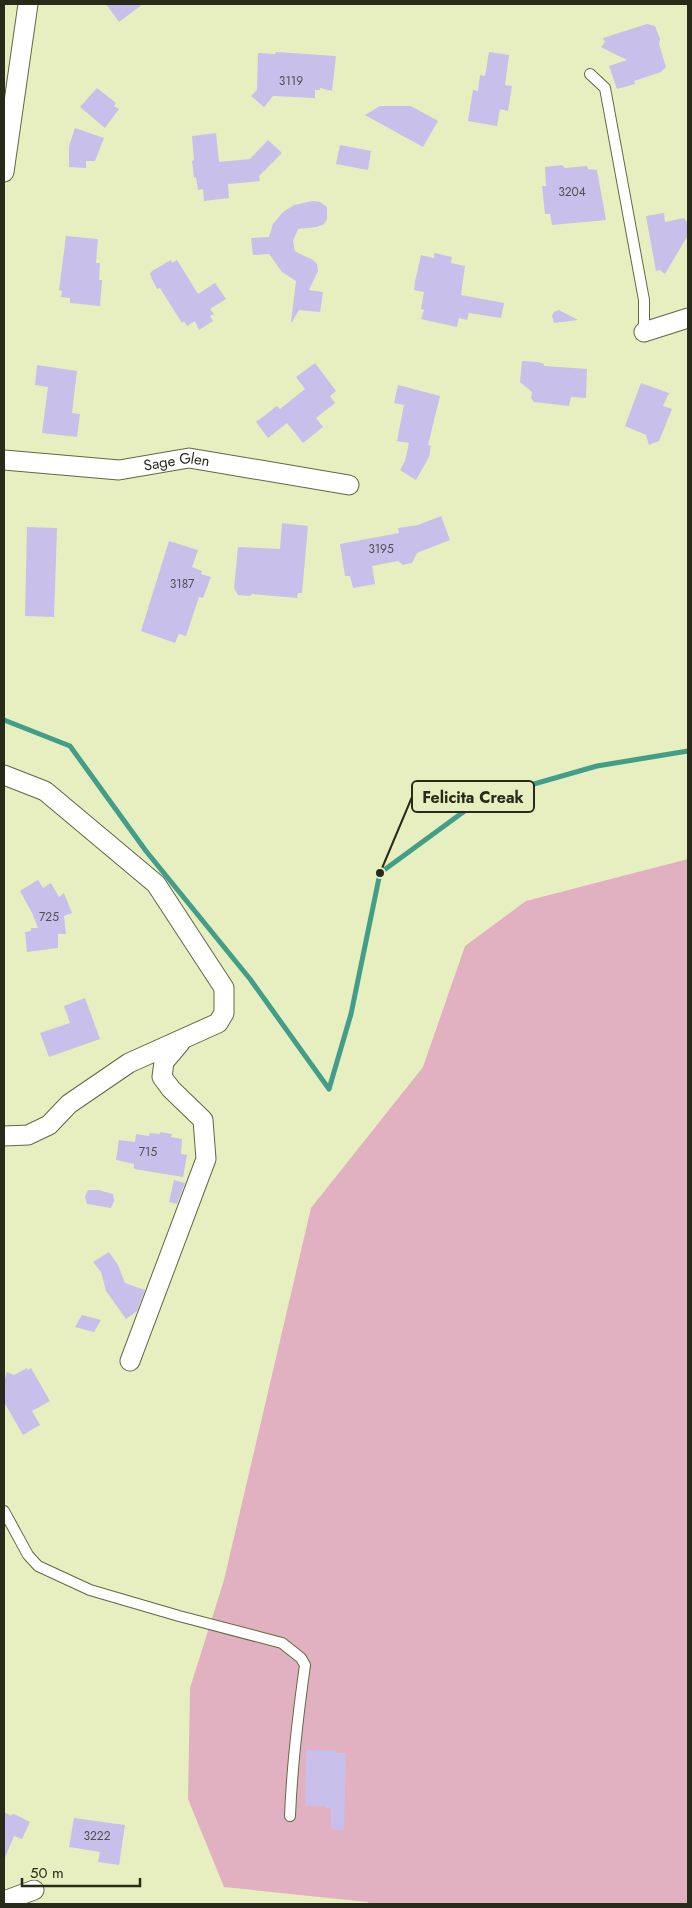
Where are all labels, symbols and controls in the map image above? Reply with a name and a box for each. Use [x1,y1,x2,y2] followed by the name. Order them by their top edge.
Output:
[279,72,303,90] house number: 3119
[558,183,586,201] house number: 3204
[142,447,212,477] street label: Sage Glen
[368,540,394,558] house number: 3195
[170,575,195,593] house number: 3187
[412,781,534,812] callout: Felicita Creak
[422,786,525,809] text: Felicita Creak
[39,908,59,926] house number: 725
[139,1143,157,1161] house number: 715
[83,1827,111,1845] house number: 3222
[22,1856,140,1888] scale bar
[30,1862,64,1884] text: 50 m

